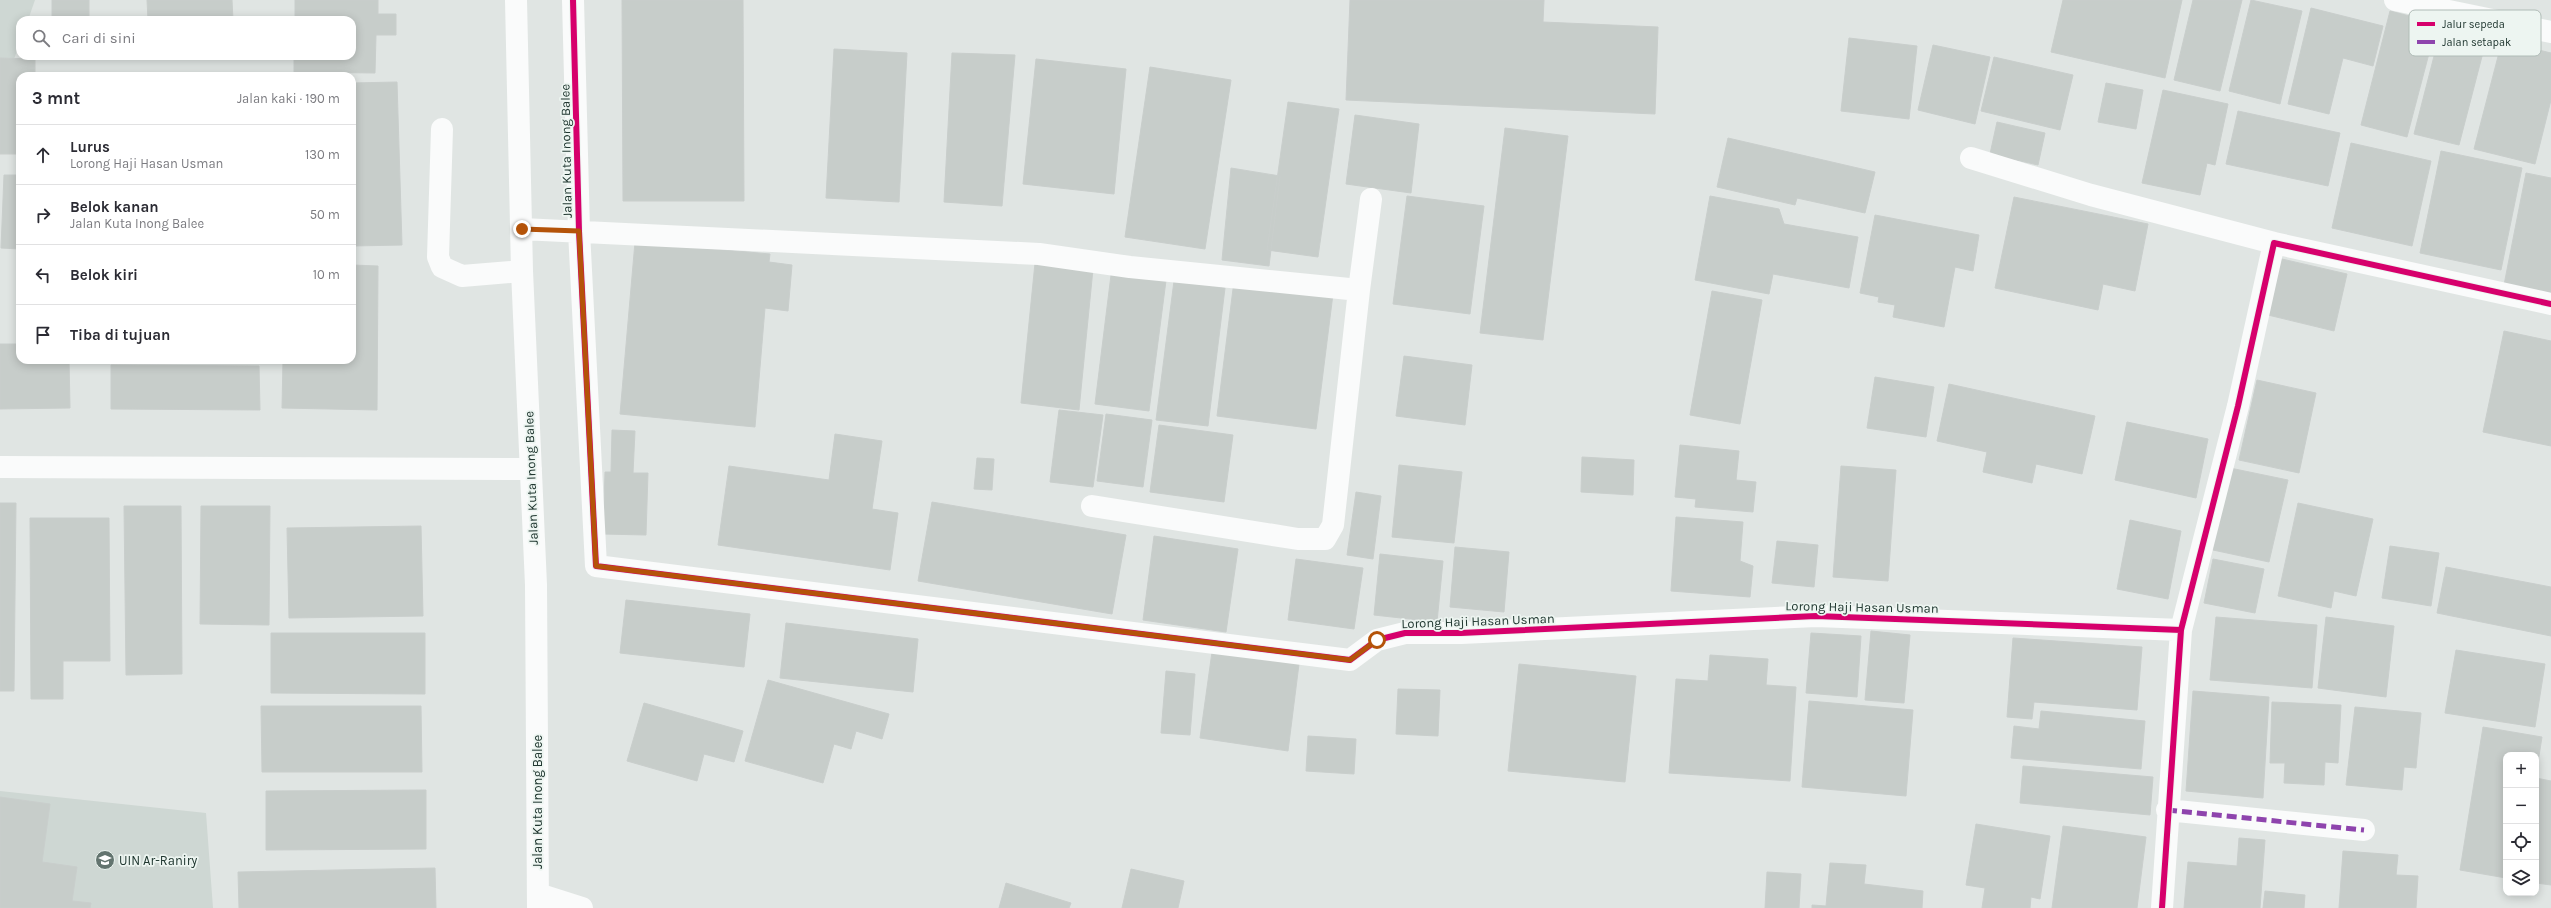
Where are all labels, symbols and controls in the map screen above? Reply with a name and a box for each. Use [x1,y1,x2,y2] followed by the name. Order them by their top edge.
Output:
[2409,10,2541,56] legend
[16,16,356,60] search box
[2442,18,2505,31] text: Jalur sepeda
[30,27,52,49] icon: search
[62,29,136,47] text: Cari di sini
[2442,36,2511,49] text: Jalan setapak
[557,83,575,218] street label: Jalan Kuta Inong Balee
[32,88,80,108] text: 3 mnt
[237,91,340,106] text: Jalan kaki · 190 m
[70,138,110,156] text: Lurus
[32,144,54,166] icon: ahead
[305,147,340,162] text: 130 m
[70,156,223,171] text: Lorong Haji Hasan Usman
[70,198,159,216] text: Belok kanan
[32,204,54,226] icon: right
[310,207,340,222] text: 50 m
[70,216,204,231] text: Jalan Kuta Inong Balee
[513,220,531,238] route end
[32,264,54,286] icon: left
[70,266,138,284] text: Belok kiri
[313,267,340,282] text: 10 m
[32,324,54,346] icon: arrive
[70,326,170,344] text: Tiba di tujuan
[521,410,541,545] street label: Jalan Kuta Inong Balee
[1785,598,1939,616] street label: Lorong Haji Hasan Usman
[1401,611,1555,631] street label: Lorong Haji Hasan Usman
[1368,631,1386,649] route start
[530,735,545,869] street label: Jalan Kuta Inong Balee
[2503,752,2539,896] map controls
[2503,752,2539,788] button: +
[2503,788,2539,824] button: −
[2503,824,2539,860] button: locate
[94,849,116,871] school or university icon: UIN Ar-Raniry
[119,853,197,868] place label: UIN Ar-Raniry
[2503,860,2539,896] button: layers

